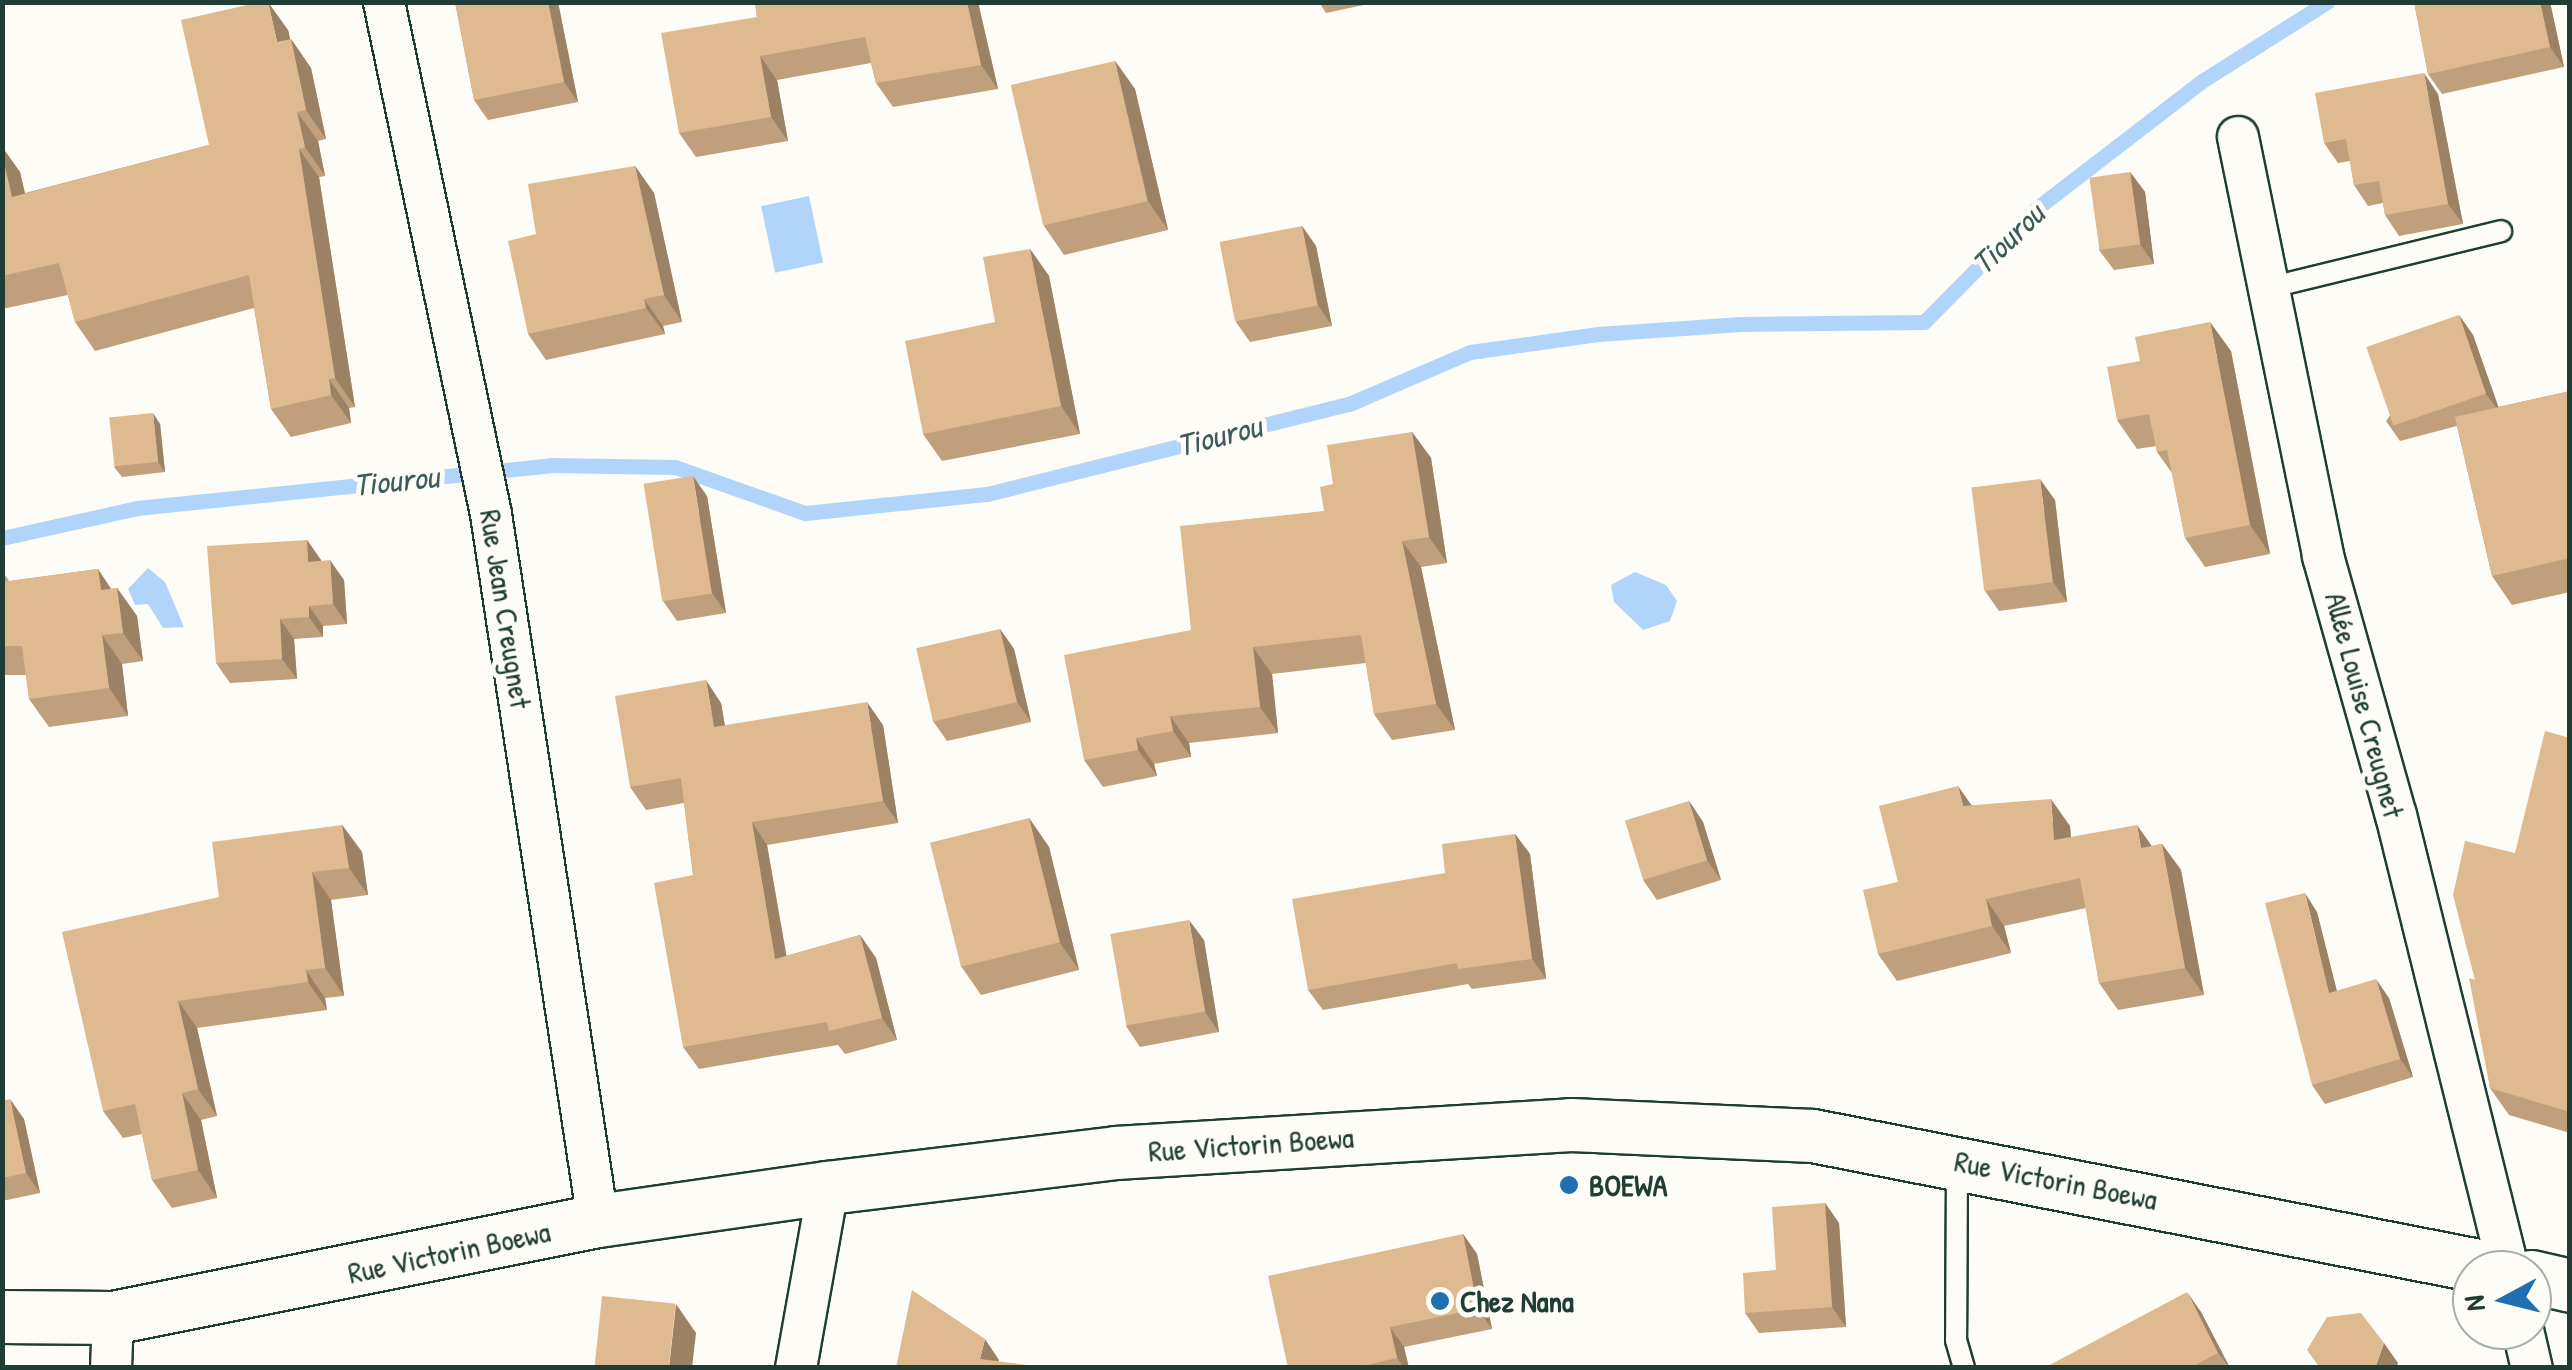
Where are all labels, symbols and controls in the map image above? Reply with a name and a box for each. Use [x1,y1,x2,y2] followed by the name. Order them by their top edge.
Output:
[1964,195,2052,283] water label: Tiourou
[1173,407,1265,465] water label: Tiourou
[351,457,441,505] water label: Tiourou
[473,507,539,711] street label: Rue Jean Creugnet
[2318,588,2412,822] street label: Allée Louise Creugnet
[1147,1119,1355,1169] street label: Rue Victorin Boewa
[1952,1143,2160,1217] street label: Rue Victorin Boewa
[1589,1167,1667,1203] place label: BOEWA
[1558,1174,1580,1196] marker: BOEWA
[345,1213,553,1291] street label: Rue Victorin Boewa
[2452,1250,2552,1350] north arrow
[1460,1283,1574,1319] place label: Chez Nana
[1429,1290,1451,1312] marker: Chez Nana
[2454,1294,2494,1313] text: N

